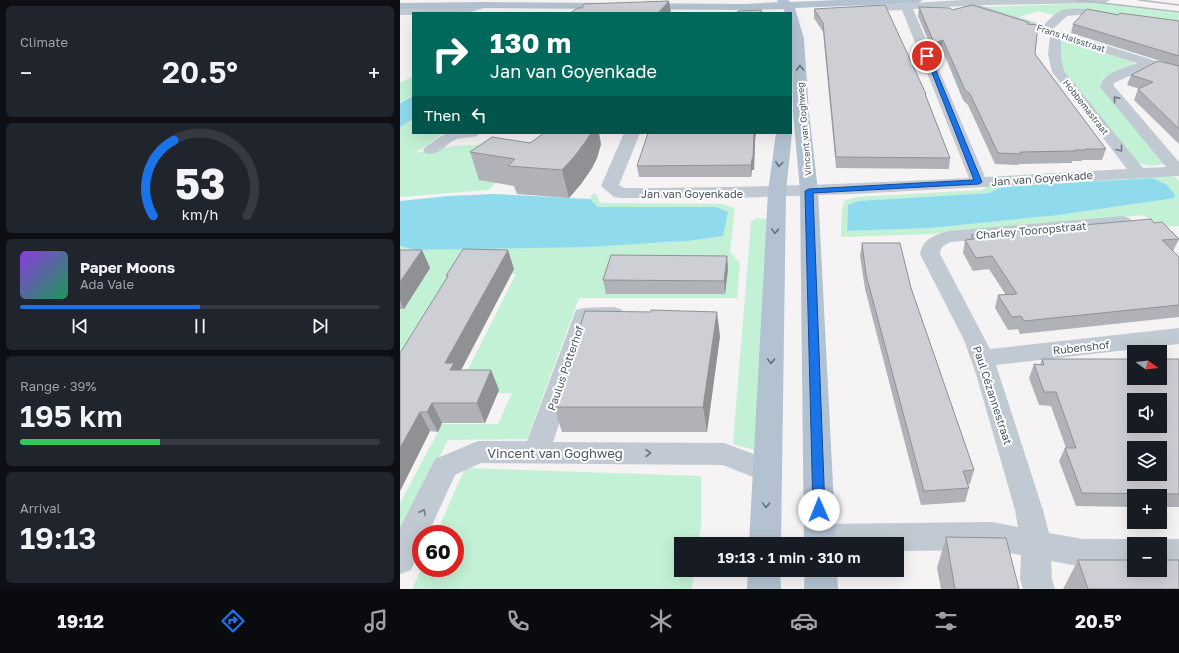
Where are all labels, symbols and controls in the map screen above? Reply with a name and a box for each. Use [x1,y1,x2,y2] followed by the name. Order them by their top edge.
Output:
[1035,22,1107,54] street label: Frans Halsstraat
[490,26,571,59] text: 130 m
[424,28,476,80] icon: right
[20,34,68,50] text: Climate
[910,39,944,73] pin
[916,45,938,67] icon: arrive
[162,54,238,90] text: 20.5°
[20,59,32,86] text: −
[368,59,380,86] text: +
[490,60,657,82] text: Jan van Goyenkade
[795,65,804,71] one-way arrow
[1061,77,1111,137] street label: Hobbemastraat
[794,82,814,176] street label: Vincent van Goghweg
[1113,96,1121,104] one-way arrow
[468,104,490,126] icon: left
[424,106,460,124] text: Then
[1115,145,1122,152] one-way arrow
[175,158,225,208] text: 53
[775,161,784,167] one-way arrow
[991,168,1093,188] street label: Jan van Goyenkade
[641,187,743,200] street label: Jan van Goyenkade
[182,205,218,222] text: km/h
[975,219,1087,241] street label: Charley Tooropstraat
[771,228,779,234] one-way arrow
[80,258,175,276] text: Paper Moons
[80,276,134,292] text: Ada Vale
[69,315,91,337] icon: previous
[189,315,211,337] icon: pause
[309,315,331,337] icon: next
[544,324,586,412] street label: Paulus Potterhof
[1052,338,1110,356] street label: Rubenshof
[971,344,1015,446] street label: Paul Cézannestraat
[1127,345,1167,385] north arrow
[1127,345,1167,577] map controls
[767,358,775,364] one-way arrow
[20,378,96,394] text: Range · 39%
[1127,393,1167,433] button: sound
[20,398,123,434] text: 195 km
[1127,441,1167,481] button: layers
[487,445,623,461] street label: Vincent van Goghweg
[645,449,651,457] one-way arrow
[798,489,840,531] position arrow
[1127,489,1167,529] button: +
[20,500,61,516] text: Arrival
[762,502,771,508] one-way arrow
[418,509,426,516] one-way arrow
[20,520,96,556] text: 19:13
[412,525,464,577] speed limit sign: 60
[1127,537,1167,577] button: −
[717,548,861,566] text: 19:13 · 1 min · 310 m
[219,607,247,635] icon: directions
[362,607,390,635] icon: music
[504,607,532,635] icon: phone
[647,607,675,635] icon: climate
[790,607,818,635] icon: car
[932,607,960,635] icon: filters
[57,610,104,632] text: 19:12
[1075,610,1122,632] text: 20.5°

